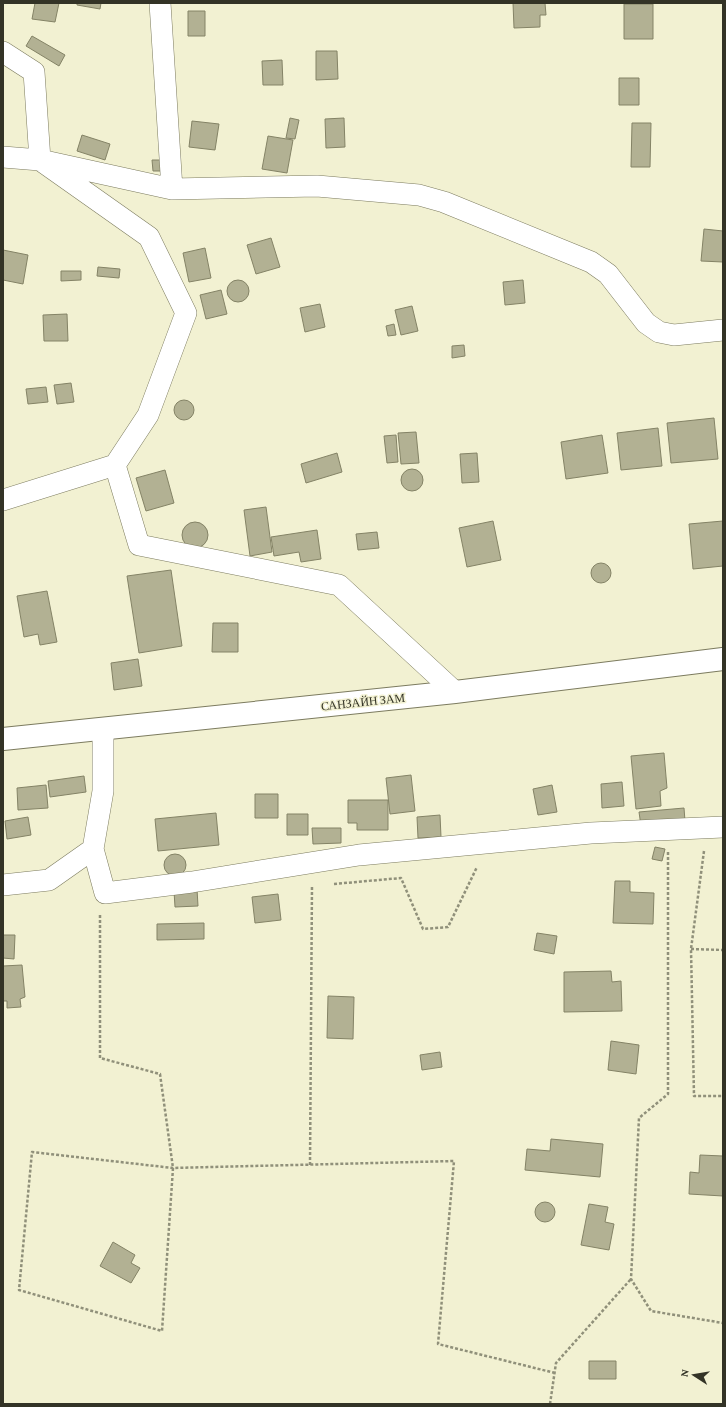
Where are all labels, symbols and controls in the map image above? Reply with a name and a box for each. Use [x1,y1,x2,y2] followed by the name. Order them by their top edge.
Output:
[320,691,406,713] street label: САНЗАЙН ЗАМ
[674,1355,714,1395] north arrow
[678,1368,691,1378] text: N

